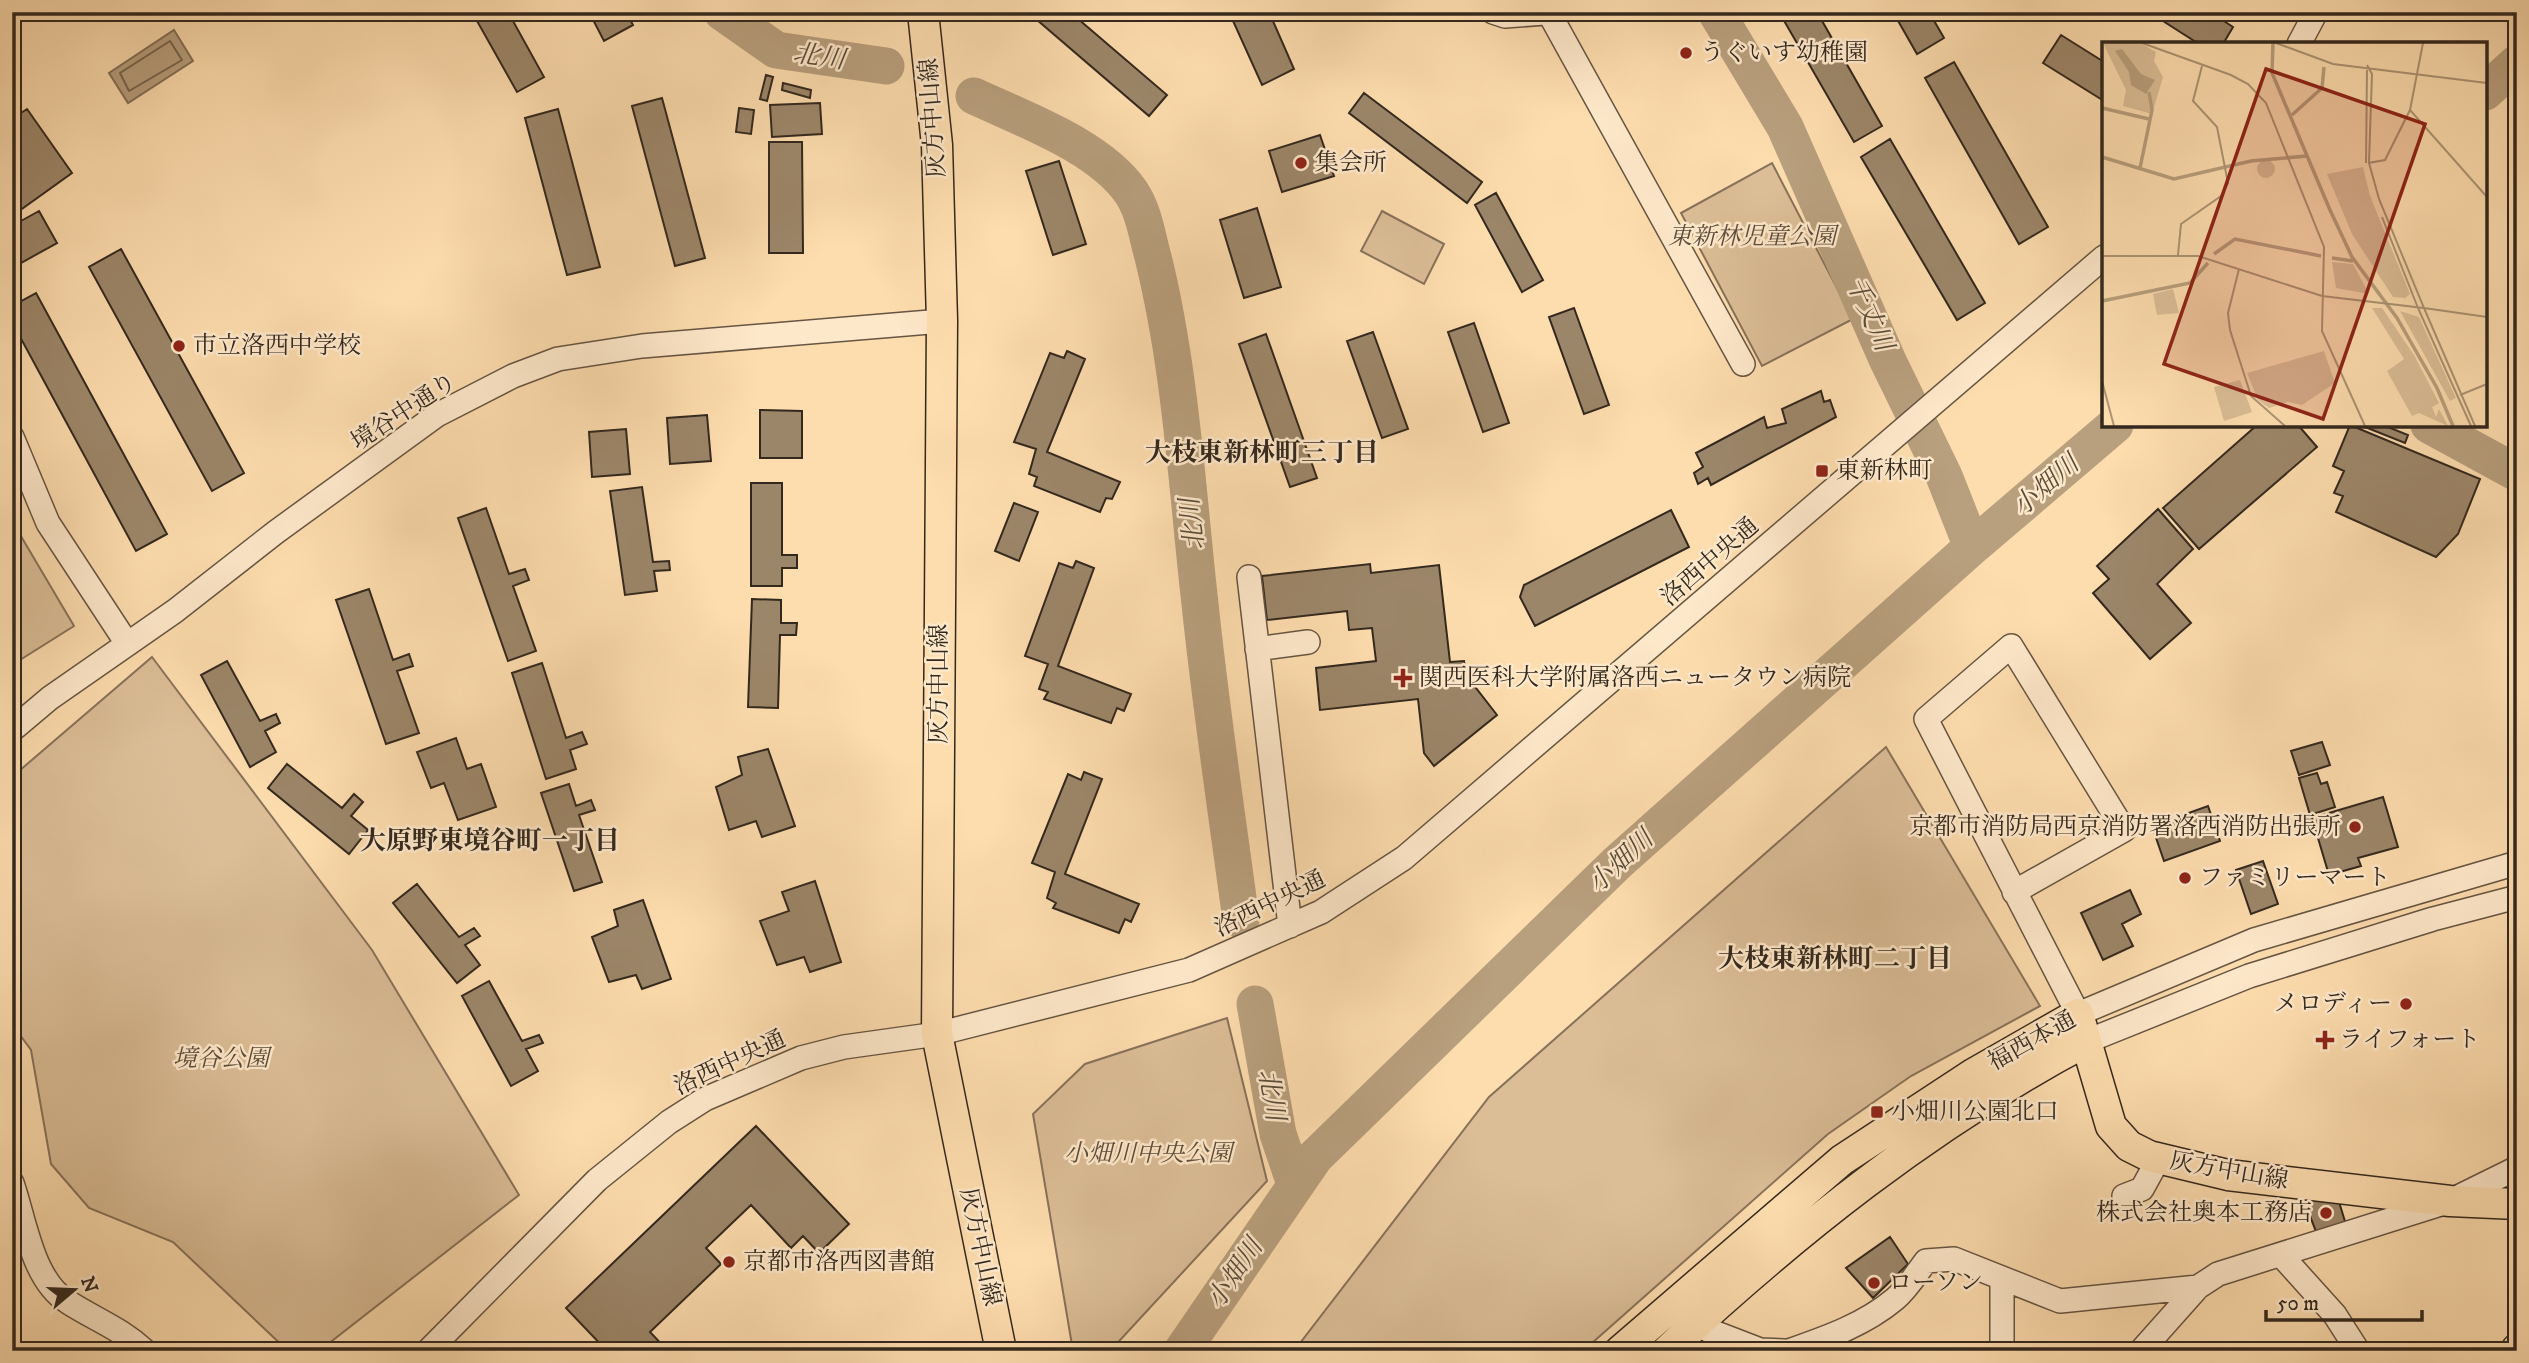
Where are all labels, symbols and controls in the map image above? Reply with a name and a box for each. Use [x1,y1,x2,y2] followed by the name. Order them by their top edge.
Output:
[791,37,850,77] water label: 北川
[1700,38,1868,68] place label: うぐいす幼稚園
[2102,42,2487,427] inset map
[1678,45,1694,61] marker: うぐいす幼稚園
[914,57,952,179] street label: 灰方中山線
[1315,148,1387,178] place label: 集会所
[1293,155,1309,171] marker: 集会所
[1668,222,1840,252] park label: 東新林児童公園
[1838,272,1901,359] water label: 千丈川
[193,331,361,361] place label: 市立洛西中学校
[171,338,187,354] marker: 市立洛西中学校
[346,367,462,457] street label: 境谷中通り
[1145,437,1379,470] district label: 大枝東新林町三丁目
[2006,446,2089,524] water label: 小畑川
[1836,456,1932,486] place label: 東新林町
[1814,463,1830,479] marker: 東新林町
[1173,493,1213,552] water label: 北川
[1655,511,1765,613] street label: 洛西中央通
[924,624,954,744] street label: 灰方中山線
[1419,663,1851,693] place label: 関西医科大学附属洛西ニュータウン病院
[1393,668,1413,688] marker: 関西医科大学附属洛西ニュータウン病院
[1909,812,2341,842] place label: 京都市消防局西京消防署洛西消防出張所
[2347,819,2363,835] marker: 京都市消防局西京消防署洛西消防出張所
[1581,821,1663,901] water label: 小畑川
[360,825,620,858] district label: 大原野東境谷町一丁目
[2199,863,2391,893] place label: ファミリーマート
[1209,864,1331,944] street label: 洛西中央通
[2177,870,2193,886] marker: ファミリーマート
[1718,943,1952,976] district label: 大枝東新林町二丁目
[2274,989,2392,1019] place label: メロディー
[2398,996,2414,1012] marker: メロディー
[1983,1005,2081,1077] street label: 福西本通
[669,1024,791,1102] street label: 洛西中央通
[2339,1025,2480,1055] place label: ライフォート
[2317,1032,2333,1048] marker: ライフォート
[173,1044,273,1074] park label: 境谷公園
[1250,1067,1292,1126] water label: 北川
[1891,1097,2059,1127] place label: 小畑川公園北口
[1869,1104,1885,1120] marker: 小畑川公園北口
[1064,1139,1236,1169] park label: 小畑川中央公園
[2167,1146,2291,1196] street label: 灰方中山線
[953,1185,1007,1309] street label: 灰方中山線
[2096,1198,2312,1228] place label: 株式会社奥本工務店
[2318,1205,2334,1221] marker: 株式会社奥本工務店
[1200,1230,1272,1316] water label: 小畑川
[743,1247,935,1277] place label: 京都市洛西図書館
[38,1254,108,1324] north arrow
[721,1254,737,1270] marker: 京都市洛西図書館
[1888,1268,1983,1298] place label: ローソン
[75,1274,102,1296] text: N
[1866,1275,1882,1291] marker: ローソン
[2266,1279,2422,1323] scale bar
[2277,1291,2319,1317] text: 50 m

